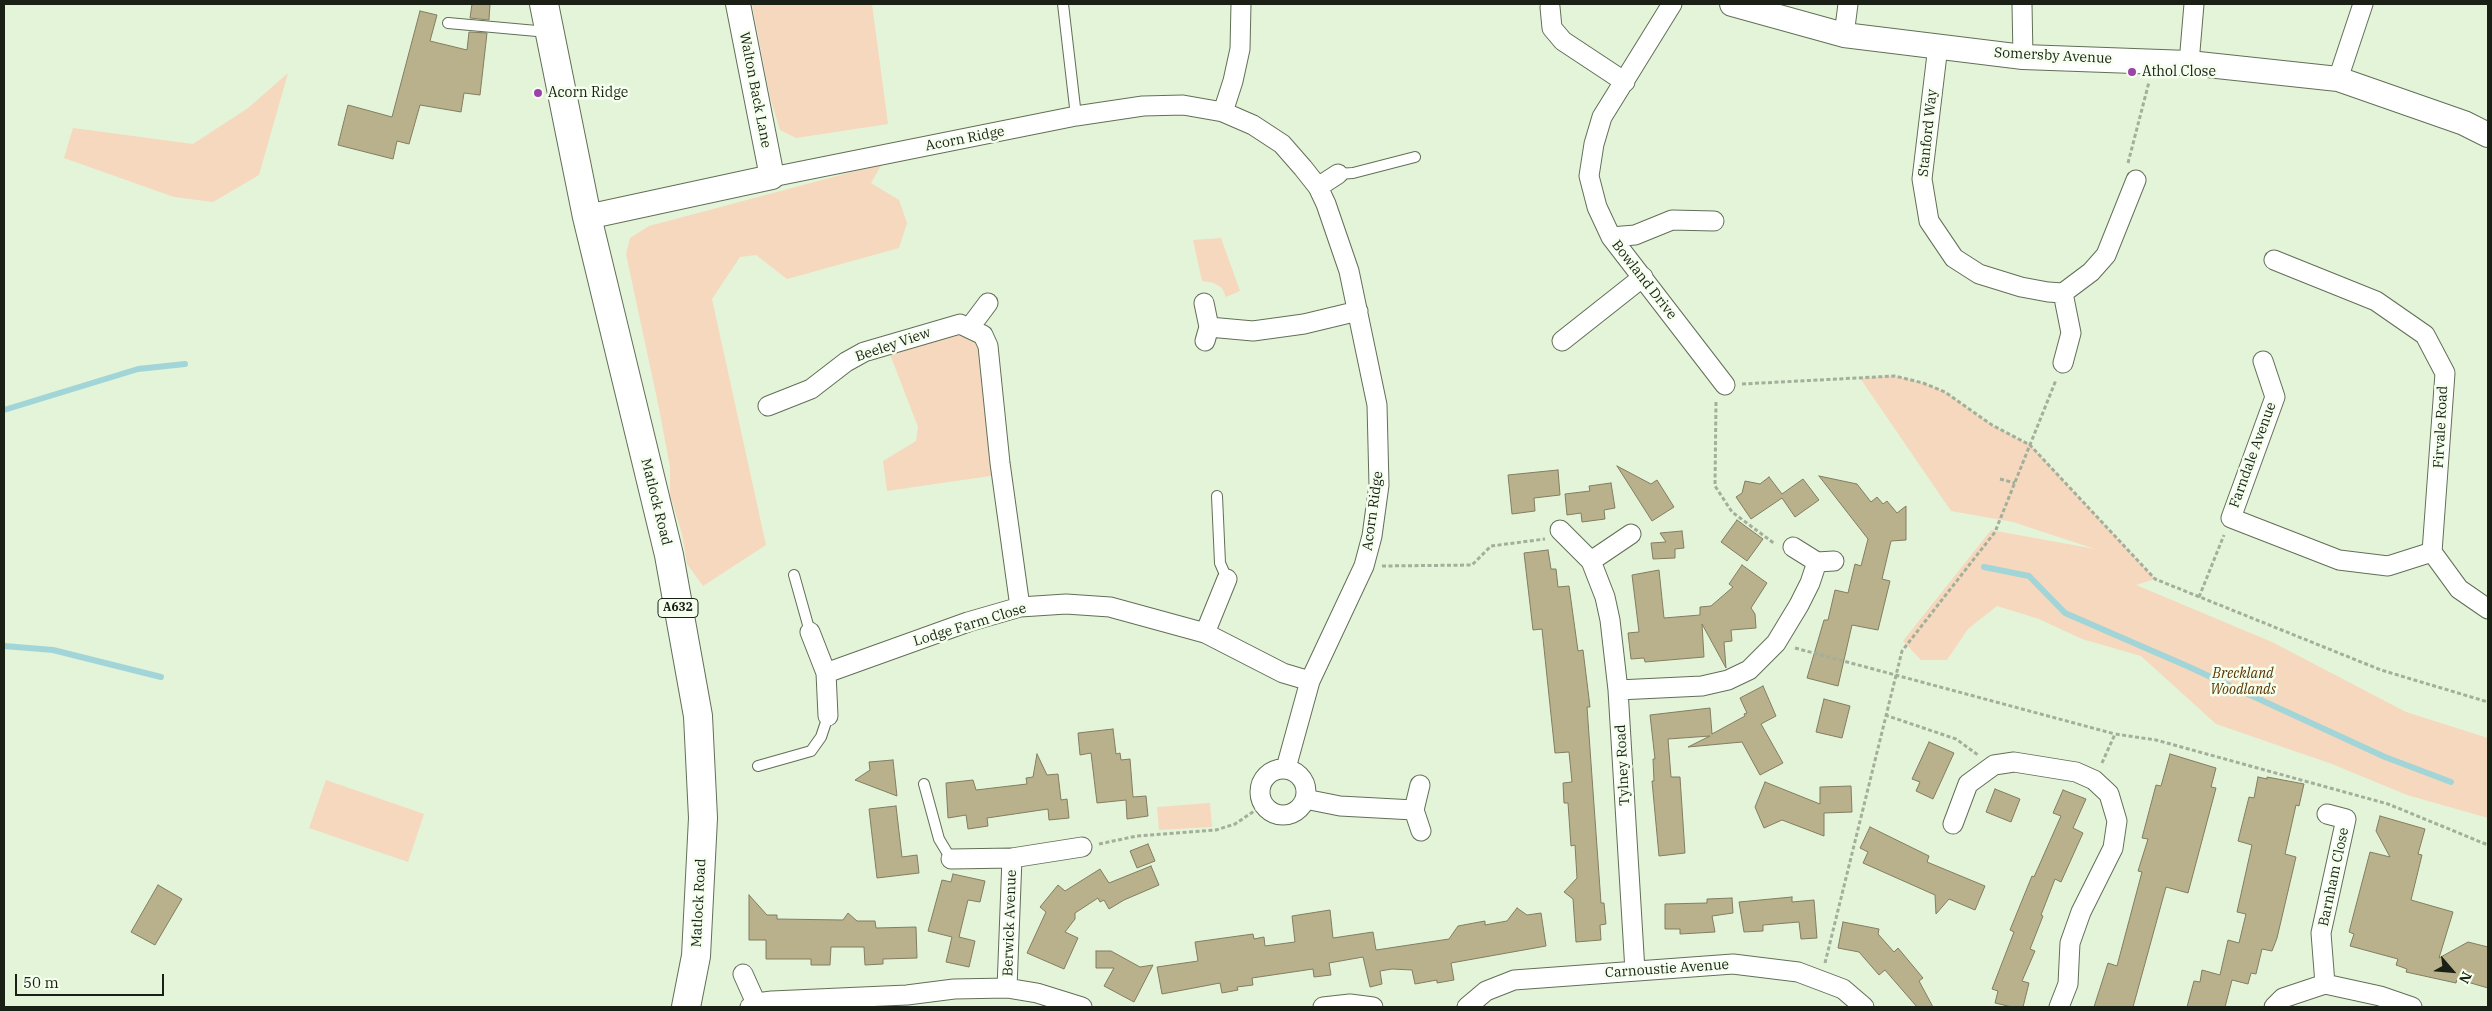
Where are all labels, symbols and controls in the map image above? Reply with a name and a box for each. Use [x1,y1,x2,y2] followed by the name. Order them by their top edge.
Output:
[736,31,774,149] street label: Walton Back Lane
[1994,45,2112,67] street label: Somersby Avenue
[2142,64,2216,80] place label: Athol Close
[2126,66,2138,78] marker: Athol Close
[548,85,628,101] place label: Acorn Ridge
[532,87,544,99] marker: Acorn Ridge
[1915,88,1941,178] street label: Stanford Way
[924,123,1006,155] street label: Acorn Ridge
[1608,237,1680,323] street label: Bowland Drive
[853,324,933,366] street label: Beeley View
[2430,385,2452,469] street label: Firvale Road
[2226,400,2280,510] street label: Farndale Avenue
[637,457,675,547] street label: Matlock Road
[1359,470,1387,552] street label: Acorn Ridge
[658,598,698,618] road number: A632
[911,600,1029,650] street label: Lodge Farm Close
[2210,666,2276,699] park label: Breckland Woodlands
[1612,724,1634,806] street label: Tylney Road
[2315,826,2353,928] street label: Barnham Close
[688,858,710,948] street label: Matlock Road
[1000,869,1020,977] street label: Berwick Avenue
[2427,946,2477,996] north arrow
[1604,956,1730,982] street label: Carnoustie Avenue
[18,964,166,996] scale bar
[2455,969,2476,987] text: N
[23,973,59,992] text: 50 m

